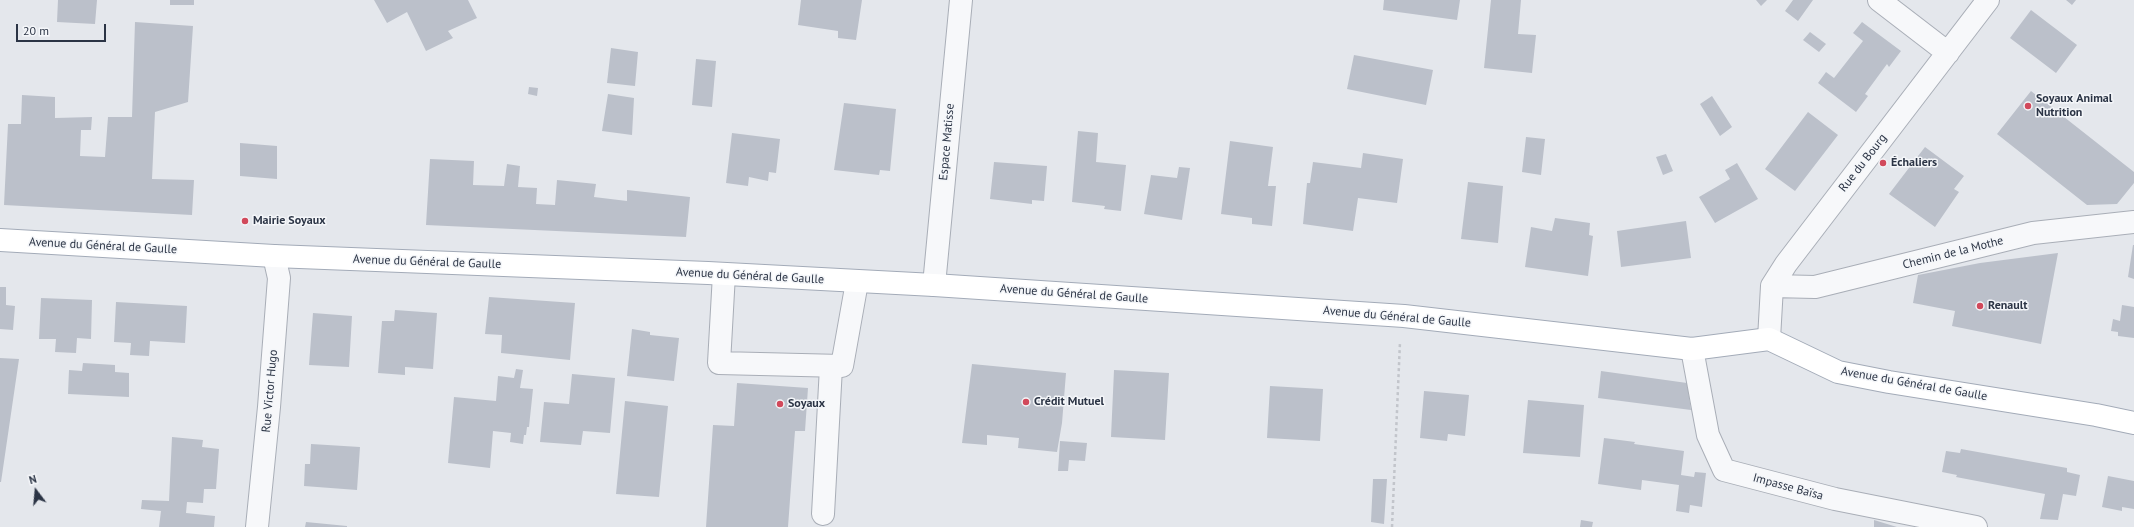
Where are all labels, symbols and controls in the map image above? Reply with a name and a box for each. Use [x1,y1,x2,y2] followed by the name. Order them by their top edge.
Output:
[18,16,108,42] scale bar
[23,23,49,38] text: 20 m
[2036,92,2112,120] place label: Soyaux Animal Nutrition
[2023,101,2033,111] marker: Soyaux Animal Nutrition
[936,103,958,181] street label: Espace Matisse
[1836,131,1890,195] street label: Rue du Bourg
[1891,156,1937,170] place label: Échaliers
[1878,158,1888,168] marker: Échaliers
[253,214,325,228] place label: Mairie Soyaux
[240,216,250,226] marker: Mairie Soyaux
[1901,234,2005,272] street label: Chemin de la Mothe
[29,235,177,257] street label: Avenue du Général de Gaulle
[353,252,501,272] street label: Avenue du Général de Gaulle
[676,265,824,287] street label: Avenue du Général de Gaulle
[1000,282,1148,306] street label: Avenue du Général de Gaulle
[1988,299,2027,313] place label: Renault
[1975,301,1985,311] marker: Renault
[1323,303,1471,331] street label: Avenue du Général de Gaulle
[259,349,281,433] street label: Rue Victor Hugo
[1840,364,1988,404] street label: Avenue du Général de Gaulle
[1034,395,1104,409] place label: Crédit Mutuel
[788,397,825,411] place label: Soyaux
[1021,397,1031,407] marker: Crédit Mutuel
[775,399,785,409] marker: Soyaux
[16,471,56,511] north arrow
[1751,471,1825,503] street label: Impasse Baïsa
[27,472,38,487] text: N

